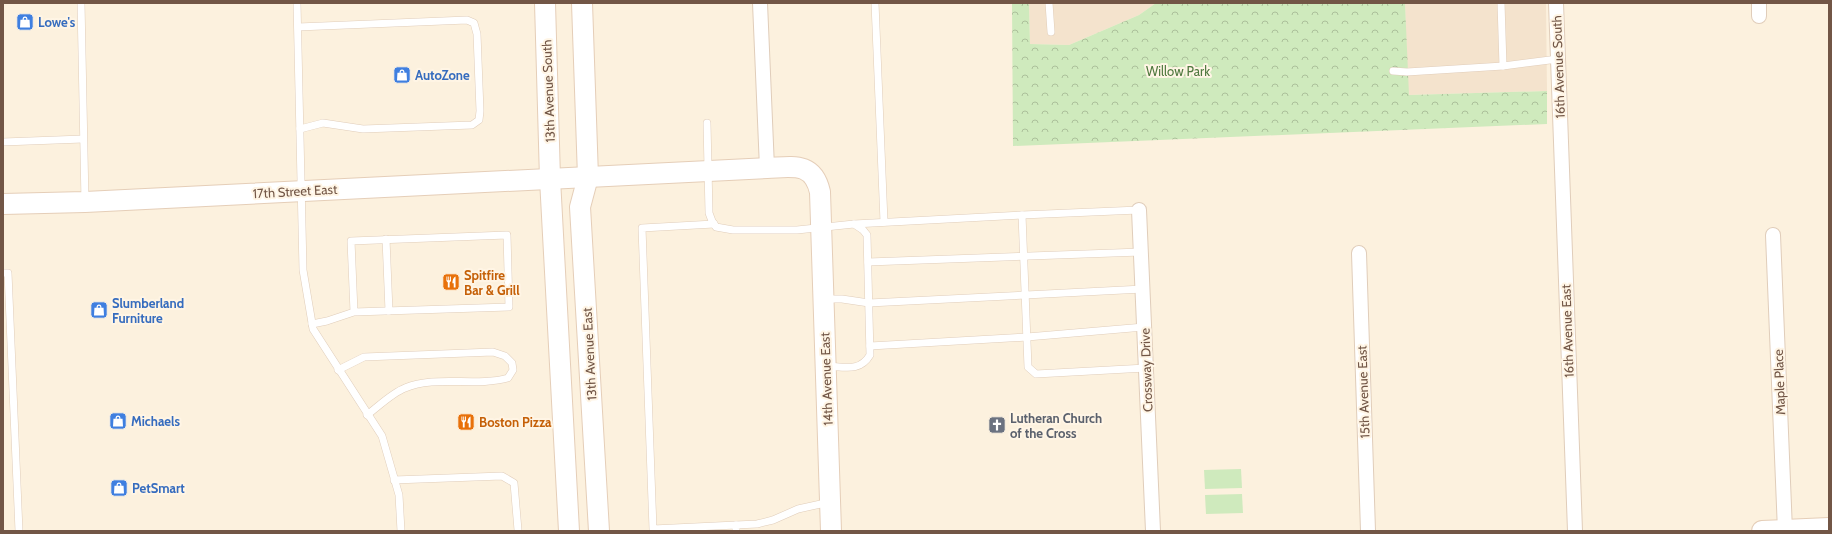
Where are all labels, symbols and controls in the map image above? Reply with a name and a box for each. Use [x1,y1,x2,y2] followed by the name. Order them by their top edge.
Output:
[15,12,35,32] shop icon: Lowe's
[38,14,76,30] place label: Lowe's
[1548,15,1568,119] street label: 16th Avenue South
[538,39,558,143] street label: 13th Avenue South
[1146,63,1210,79] park label: Willow Park
[392,65,412,85] shop icon: AutoZone
[415,67,470,83] place label: AutoZone
[252,181,338,201] street label: 17th Street East
[464,267,520,298] place label: Spitfire Bar & Grill
[441,272,461,292] restaurant icon: Spitfire Bar & Grill
[1557,283,1577,378] street label: 16th Avenue East
[112,295,184,326] place label: Slumberland Furniture
[89,300,109,320] shop icon: Slumberland Furniture
[579,307,599,401] street label: 13th Avenue East
[1137,328,1155,412] street label: Crossway Drive
[816,331,836,426] street label: 14th Avenue East
[1353,345,1373,439] street label: 15th Avenue East
[1770,349,1788,415] street label: Maple Place
[1010,410,1102,441] place label: Lutheran Church of the Cross
[108,411,128,431] shop icon: Michaels
[456,412,476,432] restaurant icon: Boston Pizza
[131,413,180,429] place label: Michaels
[479,414,552,430] place label: Boston Pizza
[987,415,1007,435] church icon: Lutheran Church of the Cross
[109,478,129,498] shop icon: PetSmart
[132,480,185,496] place label: PetSmart

